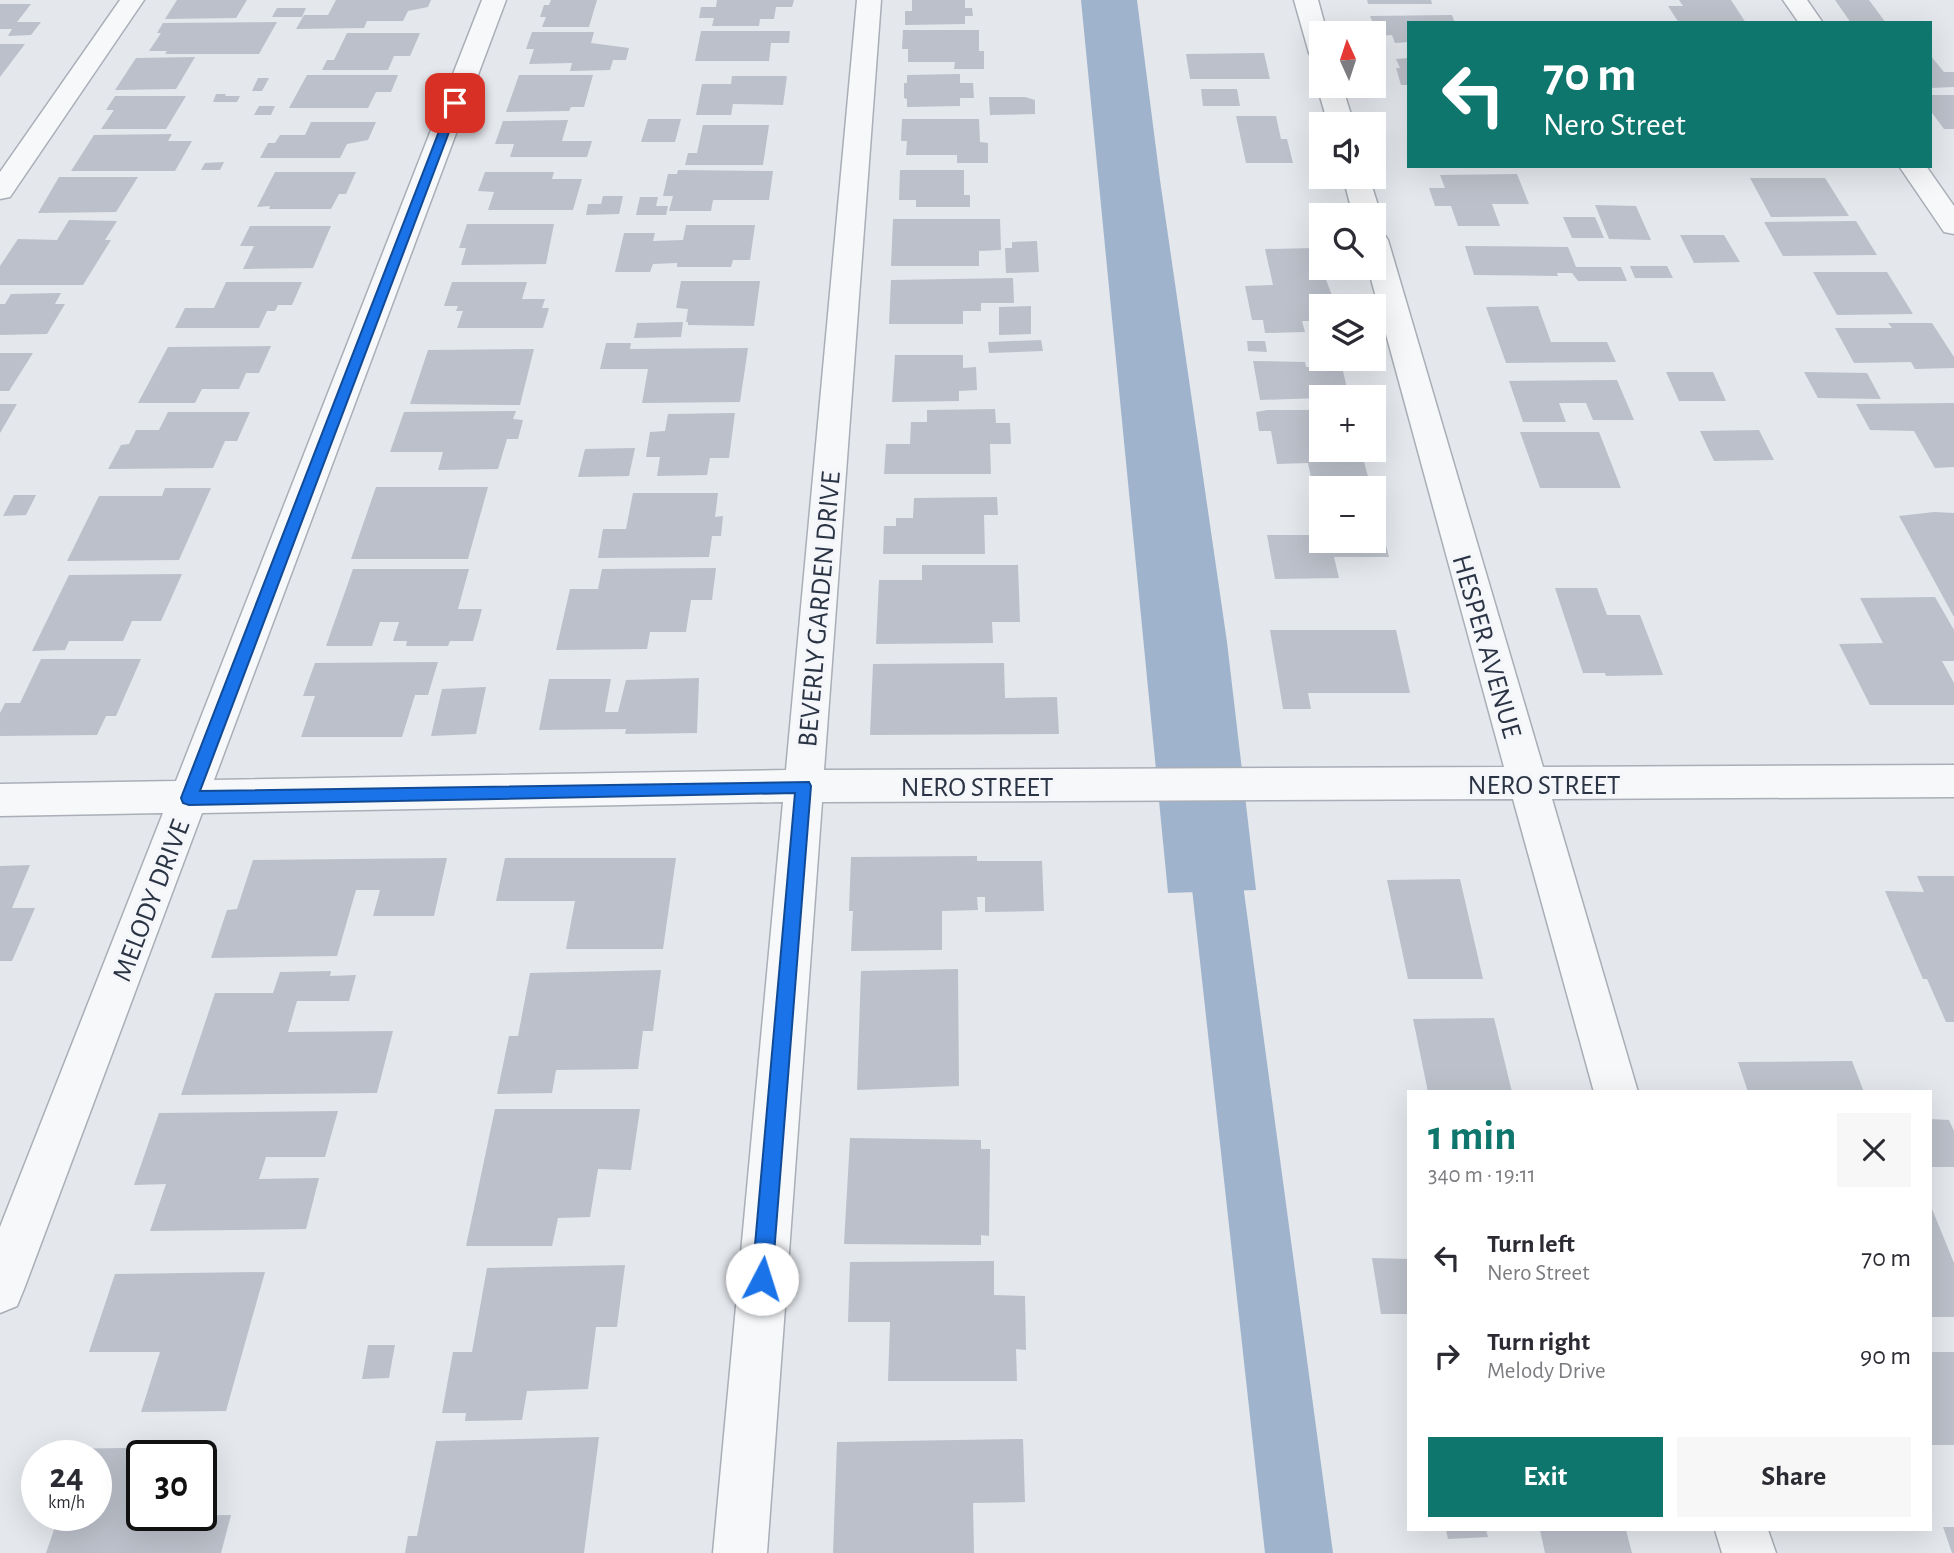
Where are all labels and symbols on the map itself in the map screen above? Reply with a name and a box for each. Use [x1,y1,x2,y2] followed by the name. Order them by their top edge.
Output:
[1309,21,1386,98] north arrow
[425,73,485,133] pin
[794,470,846,748] street label: BEVERLY GARDEN DRIVE
[1447,552,1526,741] street label: HESPER AVENUE
[1467,772,1621,800] street label: NERO STREET
[900,774,1054,802] street label: NERO STREET
[108,816,195,985] street label: MELODY DRIVE
[725,1242,799,1316] position arrow
[126,1440,217,1531] speed limit sign: 30

